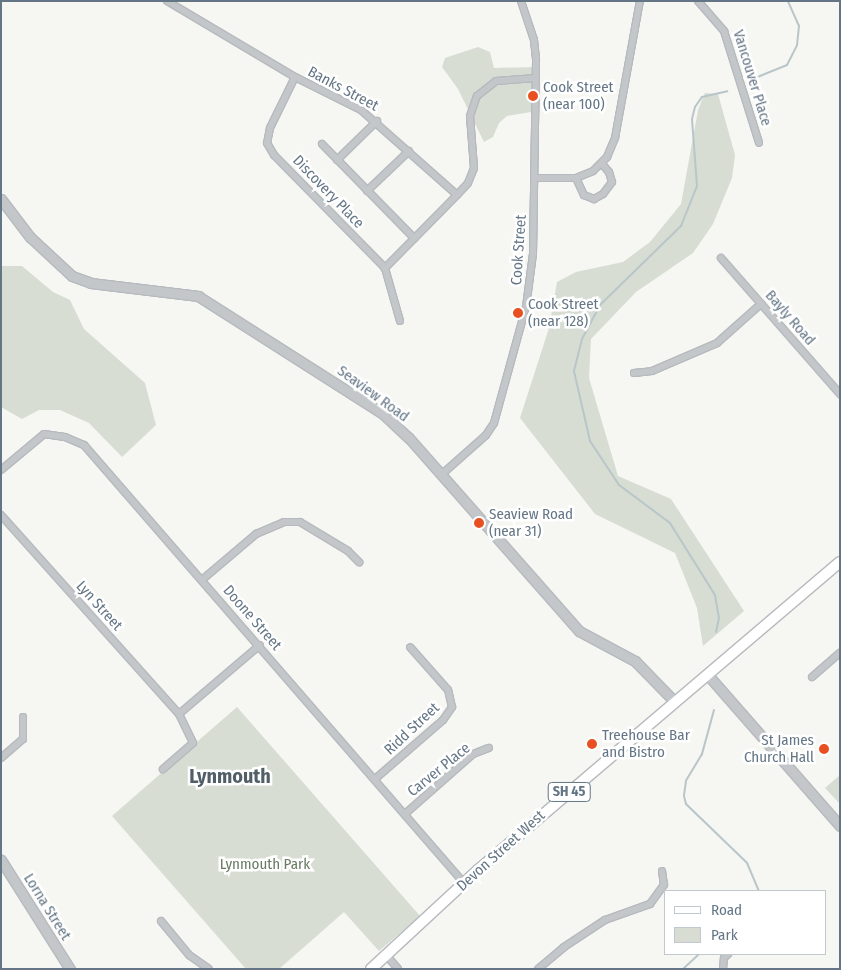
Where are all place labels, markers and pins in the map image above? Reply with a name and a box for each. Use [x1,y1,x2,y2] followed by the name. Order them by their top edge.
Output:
[543,78,613,113] place label: Cook Street (near 100)
[527,90,539,102] marker: Cook Street (near 100)
[528,295,598,330] place label: Cook Street (near 128)
[512,307,524,319] marker: Cook Street (near 128)
[489,505,573,540] place label: Seaview Road (near 31)
[473,517,485,529] marker: Seaview Road (near 31)
[602,726,690,761] place label: Treehouse Bar and Bistro
[744,731,814,766] place label: St James Church Hall
[586,738,598,750] marker: Treehouse Bar and Bistro
[818,743,830,755] marker: St James Church Hall

